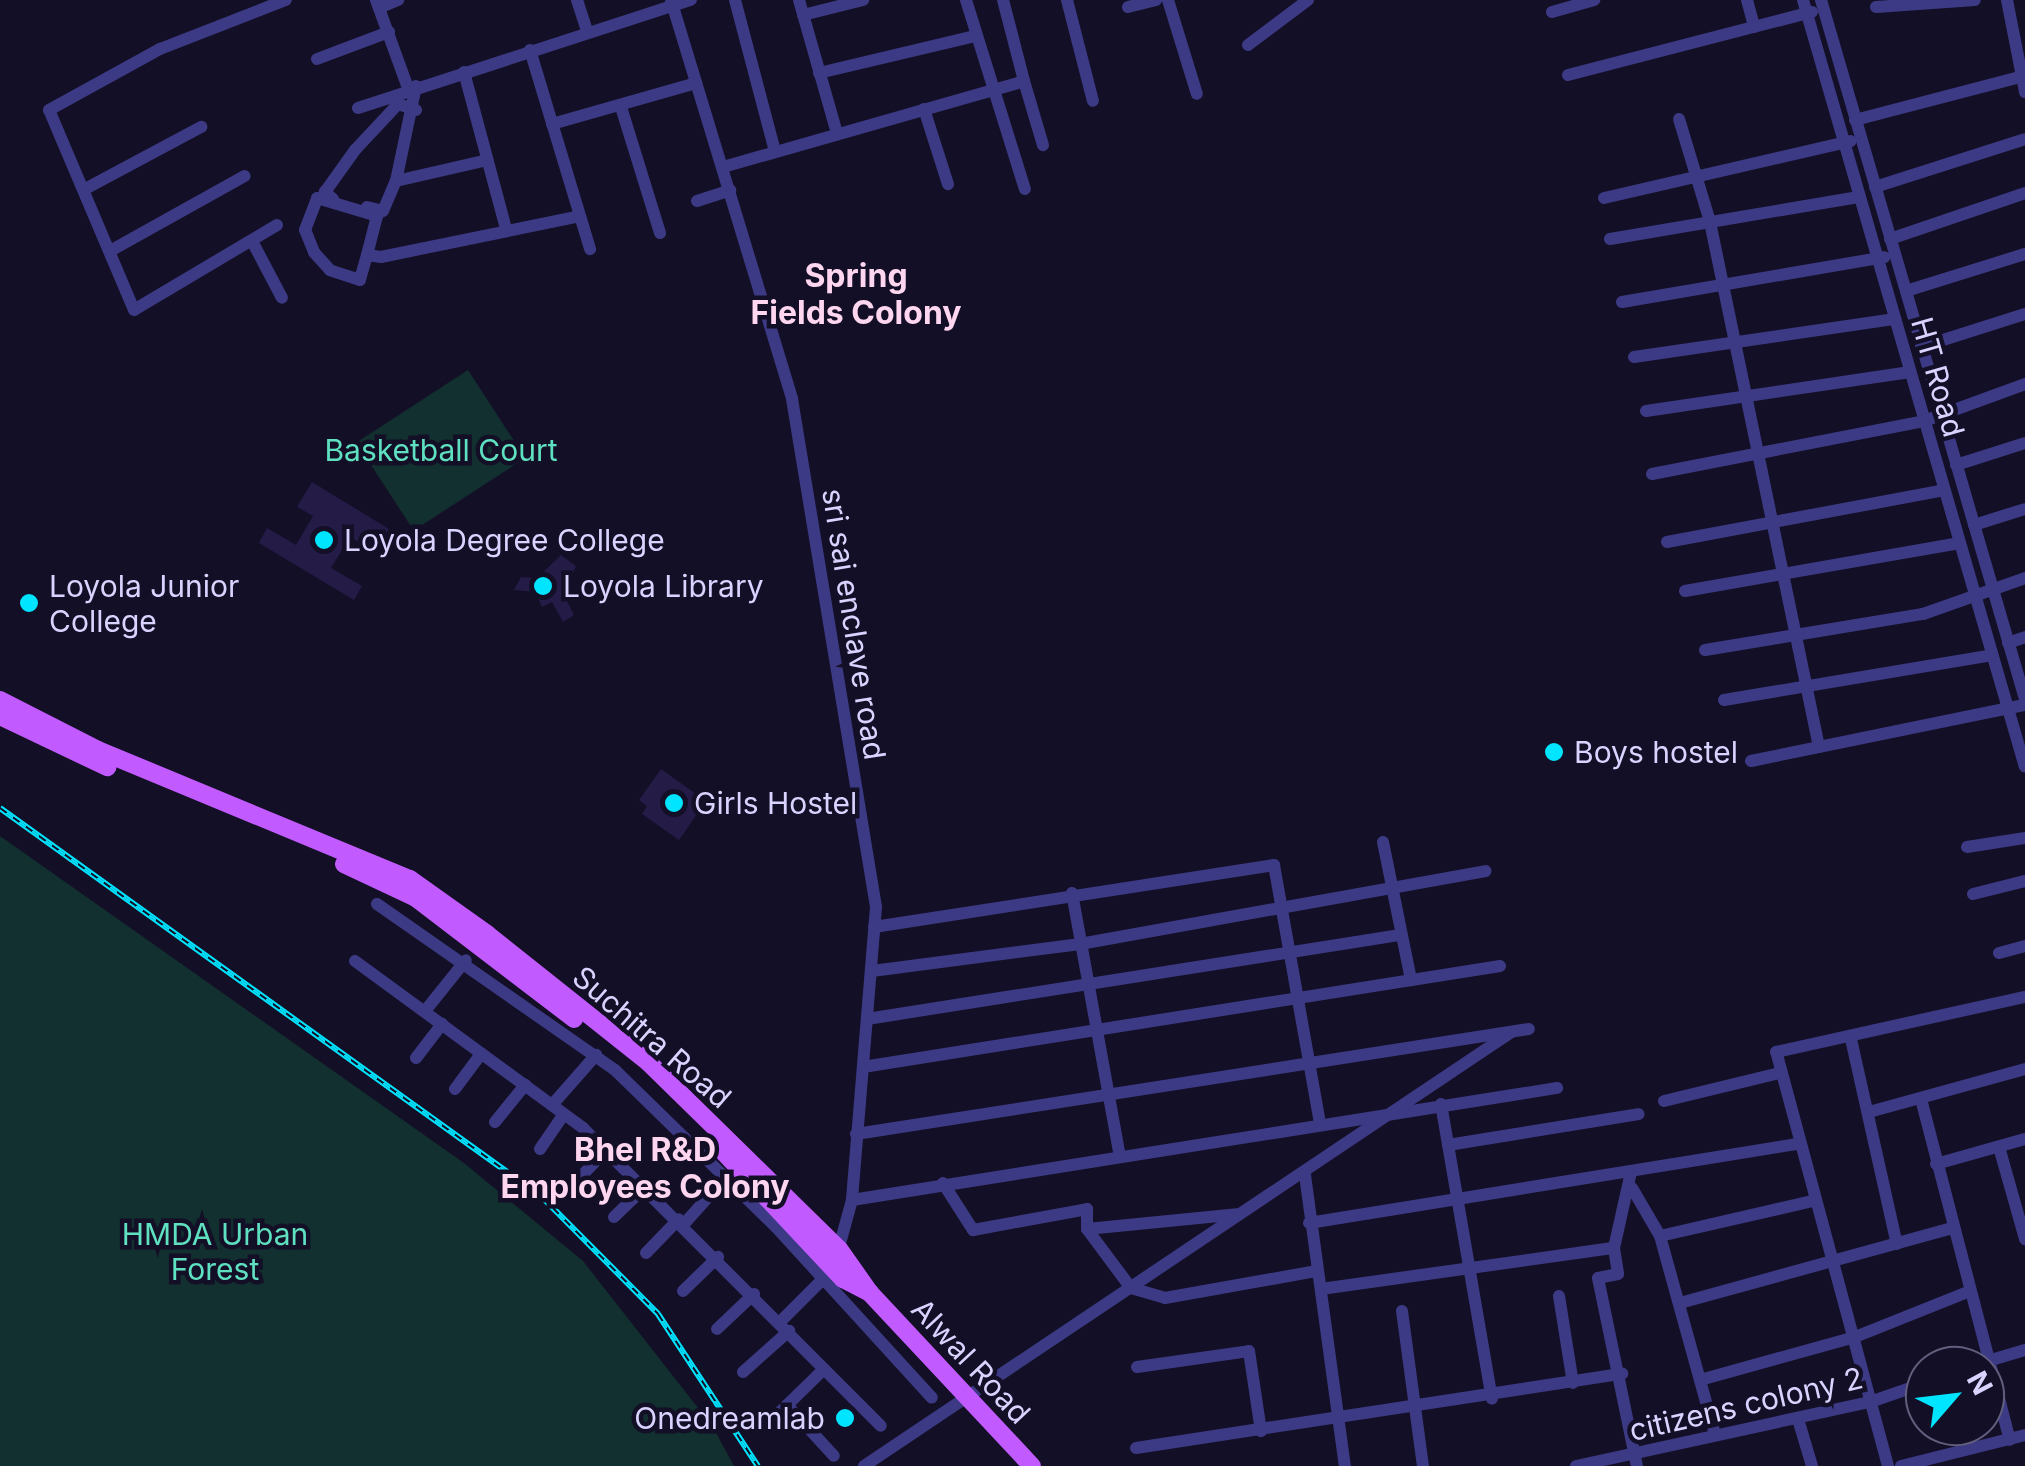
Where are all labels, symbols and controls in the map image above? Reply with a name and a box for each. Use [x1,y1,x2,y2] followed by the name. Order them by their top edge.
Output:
[750,258,962,333] district label: Spring Fields Colony
[1904,313,1972,441] street label: HT Road
[324,432,558,468] park label: Basketball Court
[815,486,893,762] street label: sri sai enclave road
[344,522,665,558] place label: Loyola Degree College
[313,529,335,551] marker: Loyola Degree College
[49,568,239,638] place label: Loyola Junior College
[563,568,764,604] place label: Loyola Library
[532,575,554,597] marker: Loyola Library
[18,592,40,614] marker: Loyola Junior College
[1574,734,1738,770] place label: Boys hostel
[1543,741,1565,763] marker: Boys hostel
[694,785,857,821] place label: Girls Hostel
[663,792,685,814] marker: Girls Hostel
[566,959,738,1115] street label: Suchitra Road
[500,1132,790,1207] district label: Bhel R&D Employees Colony
[122,1216,308,1286] park label: HMDA Urban Forest
[904,1291,1038,1431] street label: Alwal Road
[1905,1346,2005,1446] north arrow
[1626,1360,1866,1448] street label: citizens colony 2
[1960,1365,2000,1400] text: N
[634,1400,825,1436] place label: Onedreamlab
[834,1407,856,1429] marker: Onedreamlab

